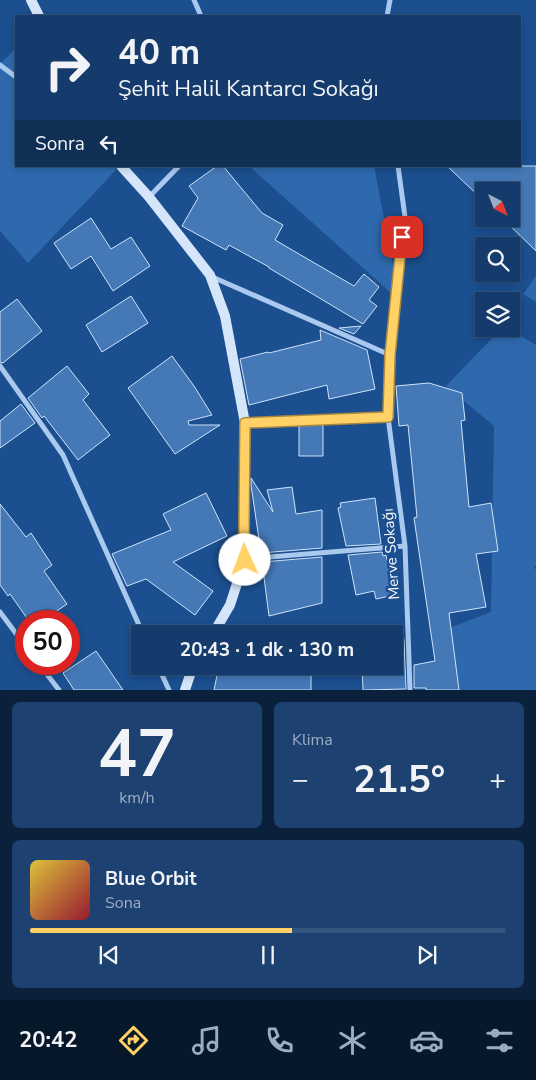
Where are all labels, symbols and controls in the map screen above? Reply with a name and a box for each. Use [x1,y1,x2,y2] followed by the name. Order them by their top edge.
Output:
[118,29,200,76] text: 40 m
[35,35,100,100] icon: right
[118,74,379,104] text: Şehit Halil Kantarcı Sokağı
[95,130,123,158] icon: left
[35,131,85,157] text: Sonra
[475,182,520,228] north arrow
[475,182,520,337] map controls
[381,216,423,258] pin
[388,223,416,251] icon: arrive
[475,237,520,282] button: search
[475,292,520,337] button: layers
[378,508,404,600] street label: Merve Sokağı
[218,533,270,585] position arrow
[15,610,80,675] speed limit sign: 50
[180,637,354,663] text: 20:43 · 1 dk · 130 m
[98,710,176,799] text: 47
[292,729,333,751] text: Klima
[353,754,445,805] text: 21.5°
[292,761,309,799] text: −
[489,761,506,799] text: +
[119,787,155,809] text: km/h
[105,866,196,892] text: Blue Orbit
[105,892,141,914] text: Sona
[95,941,123,969] icon: previous
[254,941,282,969] icon: pause
[413,941,441,969] icon: next
[116,1023,151,1058] icon: directions
[189,1023,224,1058] icon: music
[262,1023,297,1058] icon: phone
[335,1023,370,1058] icon: climate
[409,1023,444,1058] icon: car
[482,1023,517,1058] icon: filters
[19,1025,77,1055] text: 20:42

